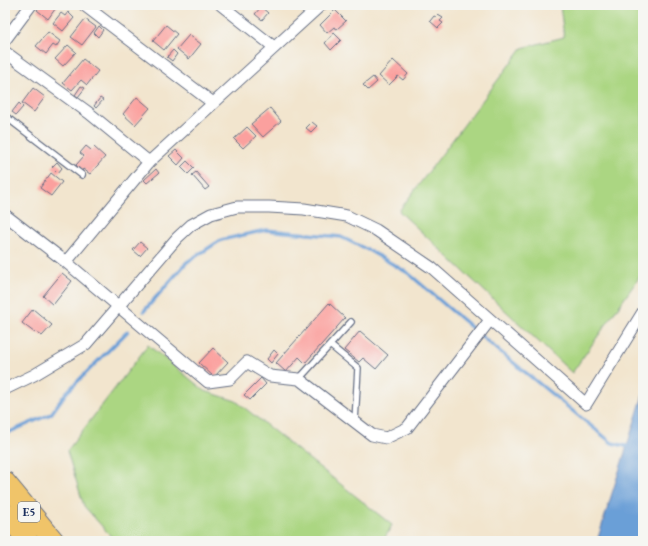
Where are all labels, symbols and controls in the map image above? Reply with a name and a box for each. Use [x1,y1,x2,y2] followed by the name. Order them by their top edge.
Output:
[18,502,40,522] road number: E5

